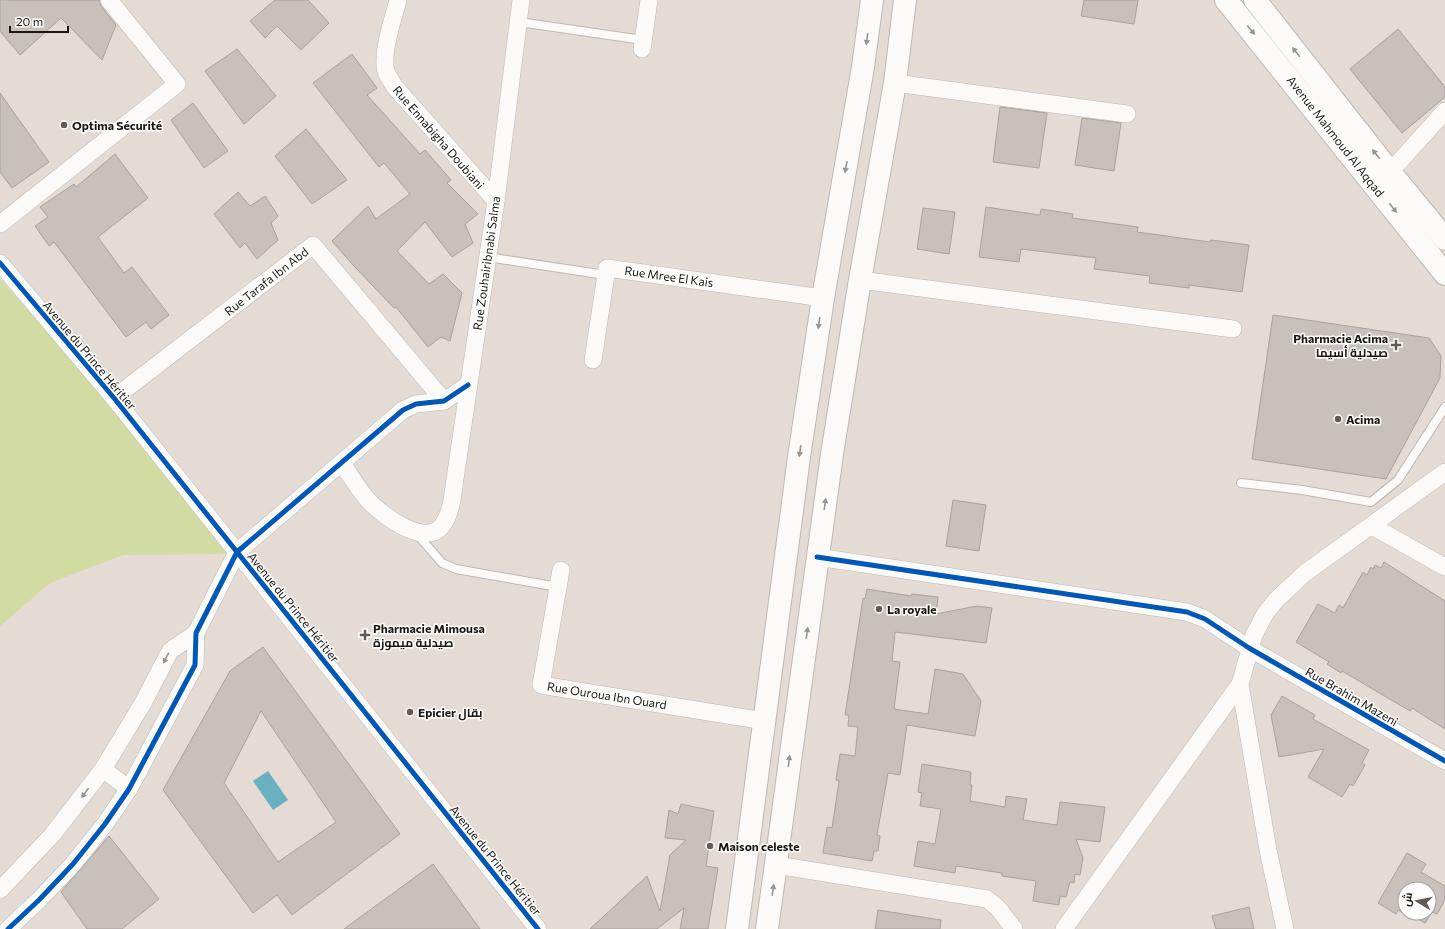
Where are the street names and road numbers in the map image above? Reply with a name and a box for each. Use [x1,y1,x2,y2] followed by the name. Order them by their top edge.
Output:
[1285,73,1388,199] street label: Avenue Mahmoud Al Aqqad
[391,83,487,191] street label: Rue Ennabigha Doubiani
[470,195,502,331] street label: Rue Zouhairibnabi Salma
[221,244,311,318] street label: Rue Tarafa Ibn Abd
[624,263,714,289] street label: Rue Mree El Kais
[40,298,140,412] street label: Avenue du Prince Héritier
[245,549,343,665] street label: Avenue du Prince Héritier
[1303,664,1401,728] street label: Rue Brahim Mazeni
[546,679,668,711] street label: Rue Ouroua Ibn Ouard
[447,802,545,918] street label: Avenue du Prince Héritier

